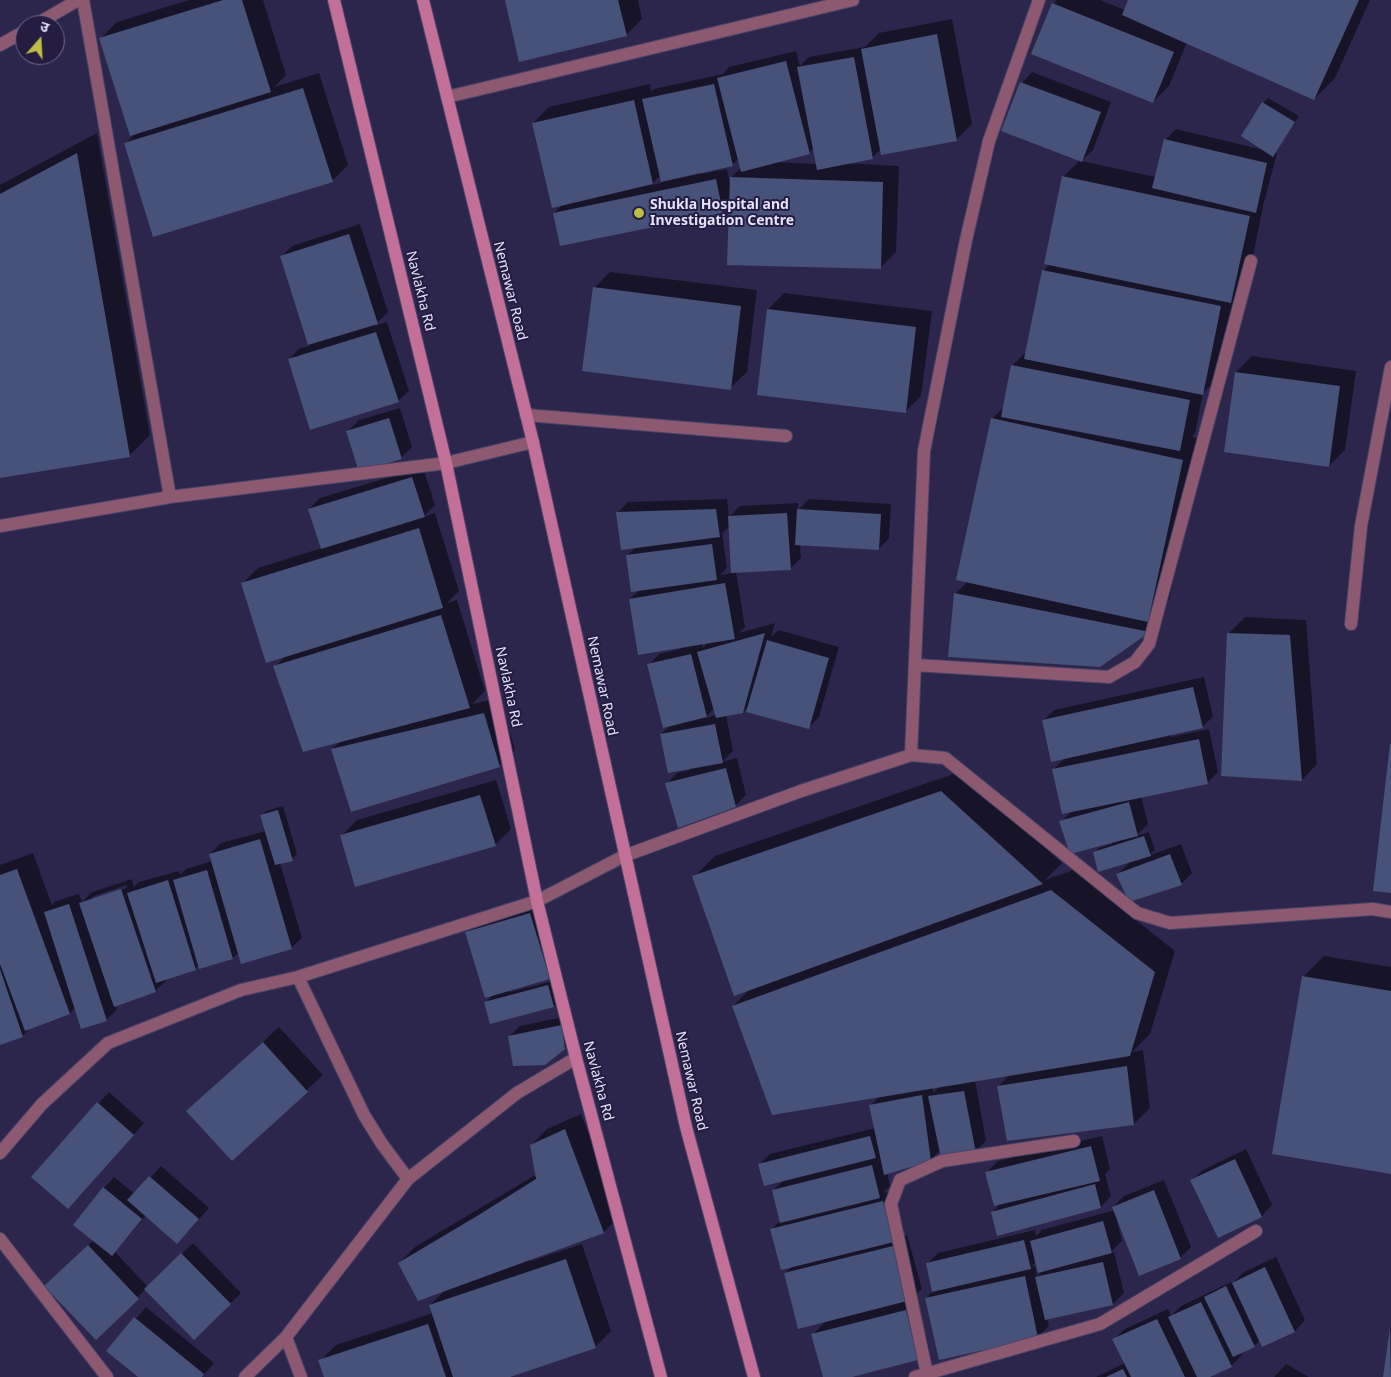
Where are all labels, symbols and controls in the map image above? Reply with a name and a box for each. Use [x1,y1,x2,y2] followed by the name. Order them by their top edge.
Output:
[15,15,65,65] north arrow
[38,16,52,37] text: उ
[650,197,794,230] place label: Shukla Hospital and Investigation Centre
[632,206,646,220] marker: Shukla Hospital and Investigation Centre
[490,240,530,342] street label: Nemawar Road
[402,249,438,333] street label: Navlakha Rd
[583,635,621,737] street label: Nemawar Road
[491,645,525,729] street label: Navlakha Rd
[671,1030,711,1132] street label: Nemawar Road
[579,1039,617,1123] street label: Navlakha Rd

